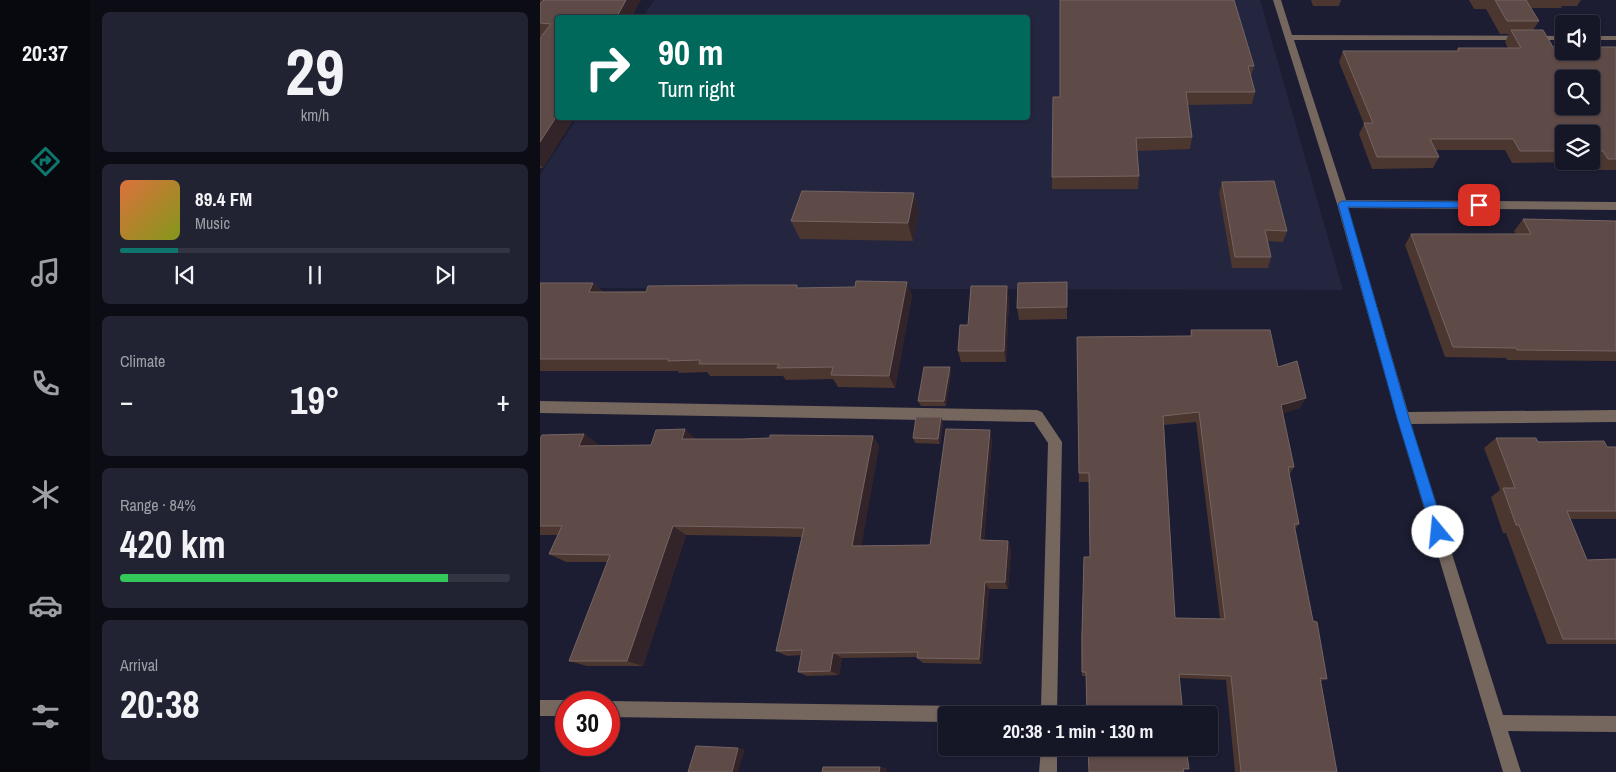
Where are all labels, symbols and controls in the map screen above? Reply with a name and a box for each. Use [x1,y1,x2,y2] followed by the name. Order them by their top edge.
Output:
[1555,15,1600,170] map controls
[1555,15,1600,60] button: sound
[285,28,345,115] text: 29
[658,29,723,76] text: 90 m
[575,35,640,100] icon: right
[22,38,68,68] text: 20:37
[1555,70,1600,115] button: search
[658,74,735,104] text: Turn right
[301,104,329,126] text: km/h
[1555,125,1600,170] button: layers
[28,144,63,179] icon: directions
[1458,184,1500,226] pin
[195,186,252,212] text: 89.4 FM
[1465,191,1493,219] icon: arrive
[195,212,230,234] text: Music
[28,255,63,290] icon: music
[171,261,199,289] icon: previous
[301,261,329,289] icon: pause
[431,261,459,289] icon: next
[120,350,165,372] text: Climate
[28,366,63,401] icon: phone
[290,375,340,426] text: 19°
[120,382,133,420] text: −
[497,382,510,420] text: +
[28,477,63,512] icon: climate
[120,494,196,516] text: Range · 84%
[1411,505,1463,557] position arrow
[120,519,226,570] text: 420 km
[28,588,63,623] icon: car
[120,654,158,676] text: Arrival
[120,679,200,730] text: 20:38
[555,691,620,756] speed limit sign: 30
[28,699,63,734] icon: filters
[1003,718,1153,744] text: 20:38 · 1 min · 130 m

